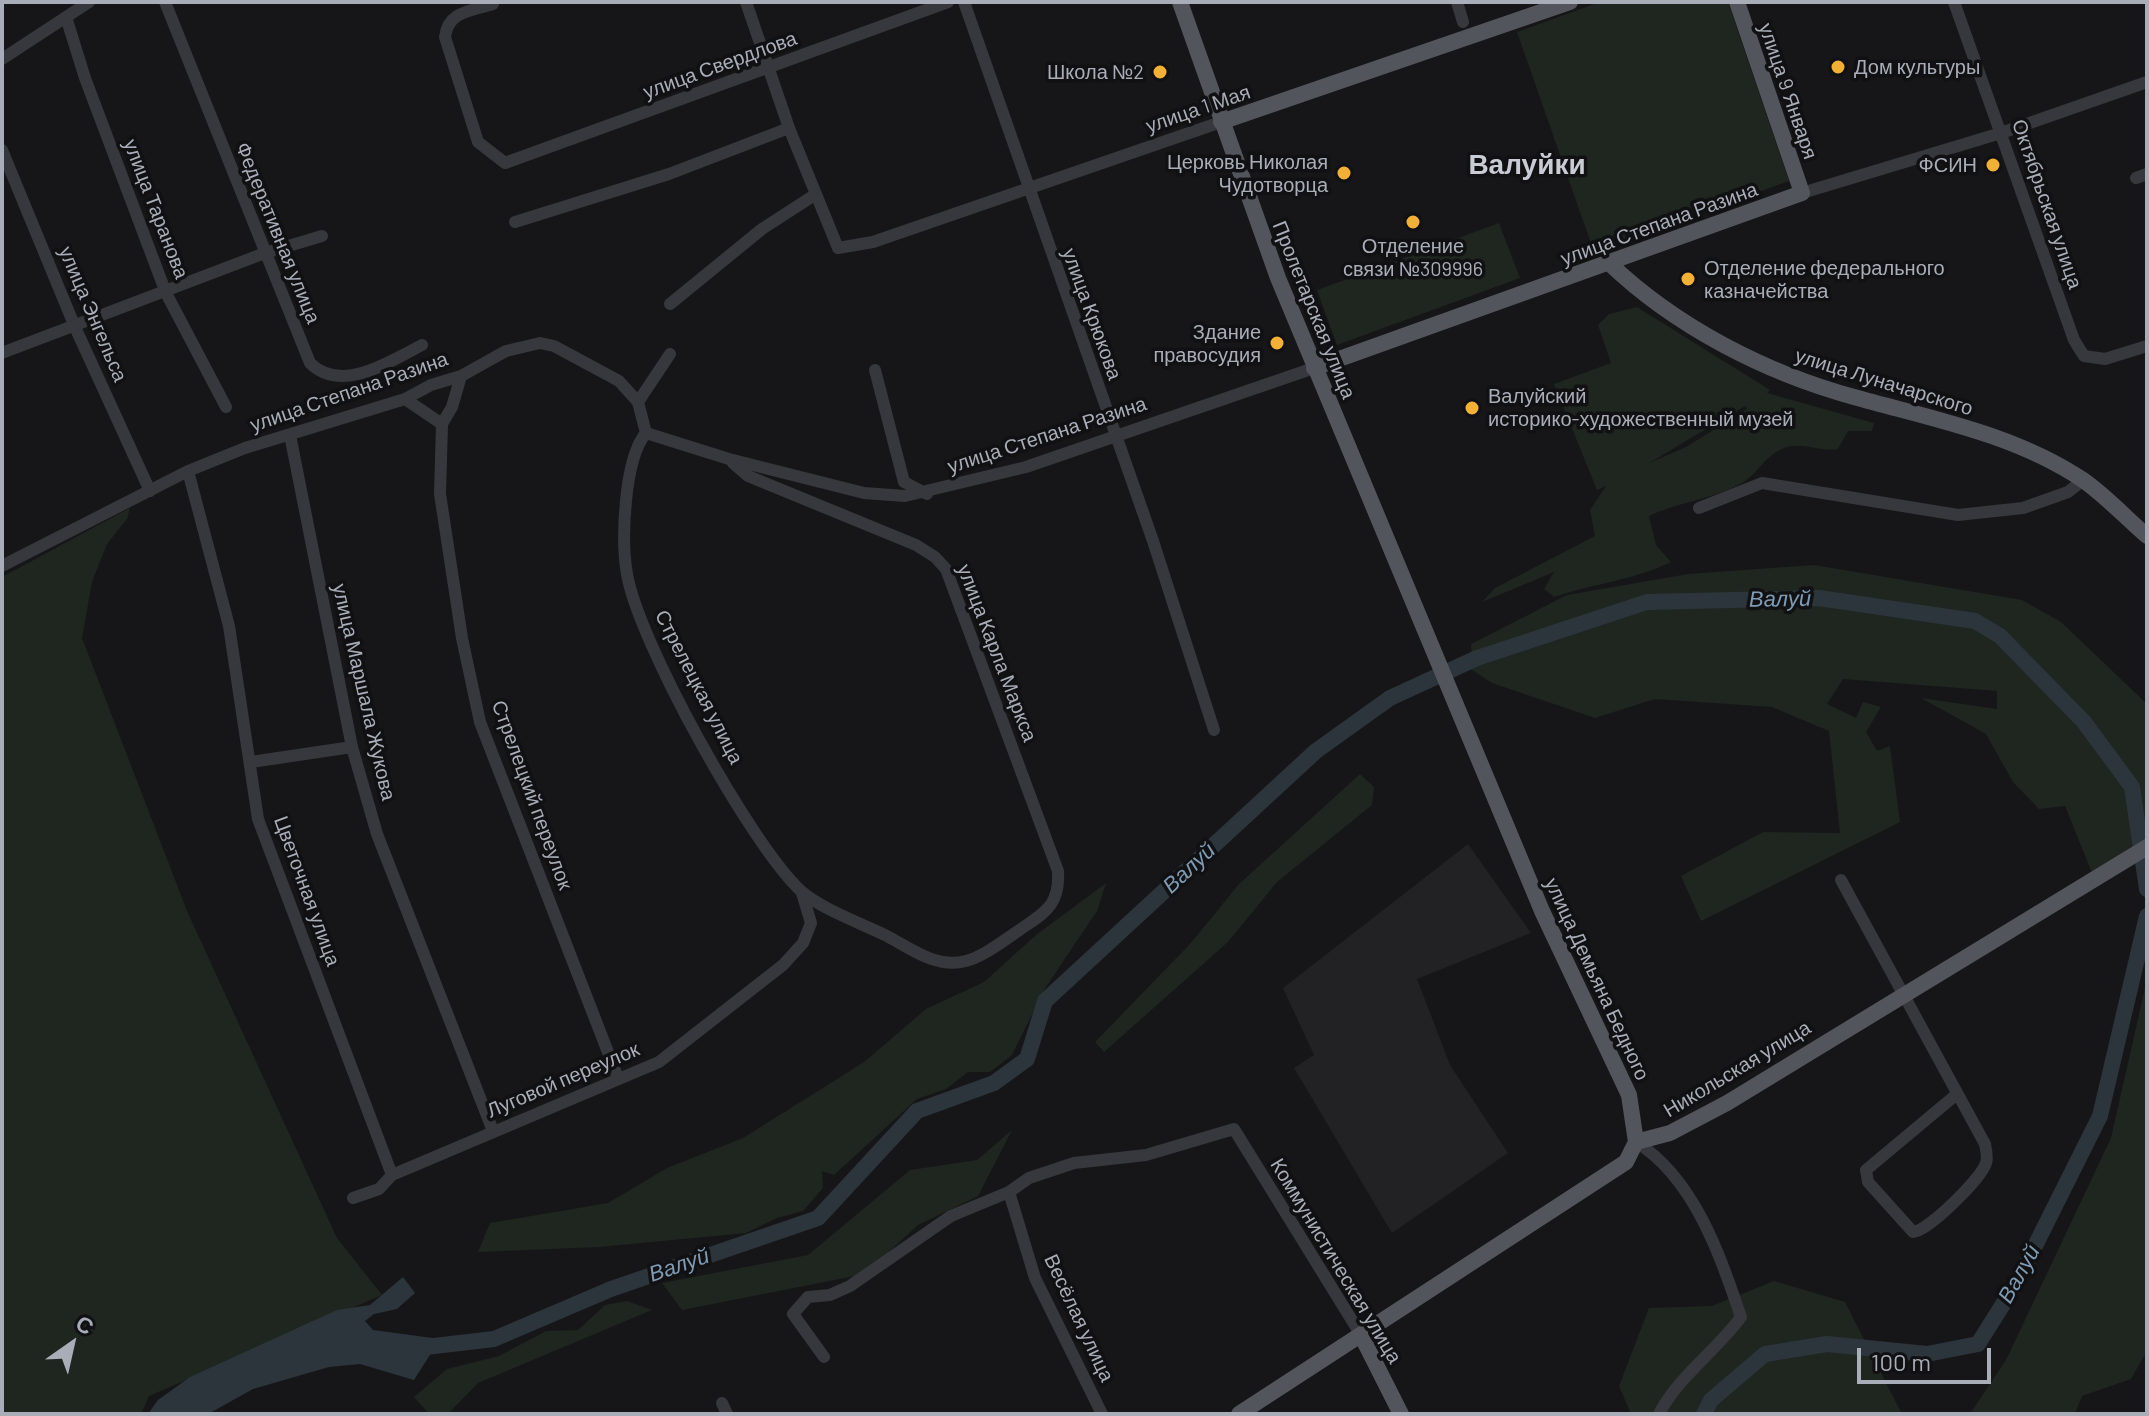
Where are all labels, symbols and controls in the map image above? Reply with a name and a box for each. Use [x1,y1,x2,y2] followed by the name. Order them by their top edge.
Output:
[1754,20,1822,162] street label: улица 9 Января
[640,26,800,104] street label: улица Свердлова
[1854,55,1980,79] place label: Дом культуры
[1829,58,1847,76] marker: Дом культуры
[1047,60,1144,84] place label: Школа №2
[1151,63,1169,81] marker: Школа №2
[1143,80,1253,138] street label: улица 1 Мая
[2007,116,2087,292] street label: Октябрьская улица
[118,136,194,282] street label: улица Таранова
[231,139,325,327] street label: Федеративная улица
[1468,148,1586,182] district label: Валуйки
[1167,150,1328,197] place label: Церковь Николая Чудотворца
[1919,153,1977,177] place label: ФСИН
[1984,156,2002,174] marker: ФСИН
[1335,164,1353,182] marker: Церковь Николая Чудотворца
[1557,177,1761,271] street label: улица Степана Разина
[1404,213,1422,231] marker: Отделение связи №309996
[1267,218,1361,402] street label: Пролетарская улица
[1343,234,1483,281] place label: Отделение связи №309996
[54,243,132,385] street label: улица Энгельса
[1057,245,1127,383] street label: улица Крюкова
[1704,256,1945,303] place label: Отделение федерального казначейства
[1679,270,1697,288] marker: Отделение федерального казначейства
[1153,320,1261,367] place label: Здание правосудия
[1268,334,1286,352] marker: Здание правосудия
[1792,344,1976,420] street label: улица Луначарского
[247,347,451,437] street label: улица Степана Разина
[1488,384,1793,431] place label: Валуйский историко-художественный музей
[945,391,1149,479] street label: улица Степана Разина
[1463,399,1481,417] marker: Валуйский историко-художественный музей
[952,561,1042,745] street label: улица Карла Маркса
[327,581,401,803] street label: улица Маршала Жукова
[1749,585,1811,613] water label: Валуй
[650,606,748,768] street label: Стрелецкая улица
[487,697,577,893] street label: Стрелецкий переулок
[269,813,345,969] street label: Цветочная улица
[1157,837,1221,899] water label: Валуй
[1540,874,1654,1084] street label: улица Демьяна Бедного
[1659,1016,1815,1122] street label: Никольская улица
[483,1037,643,1123] street label: Луговой переулок
[1265,1154,1407,1368] street label: Коммунистическая улица
[1992,1240,2046,1308] water label: Валуй
[645,1242,713,1288] water label: Валуй
[1039,1250,1119,1386] street label: Весёлая улица
[32,1304,112,1384] north arrow
[72,1309,99,1339] text: С
[1861,1332,1995,1382] scale bar
[1871,1347,1931,1376] text: 100 m

